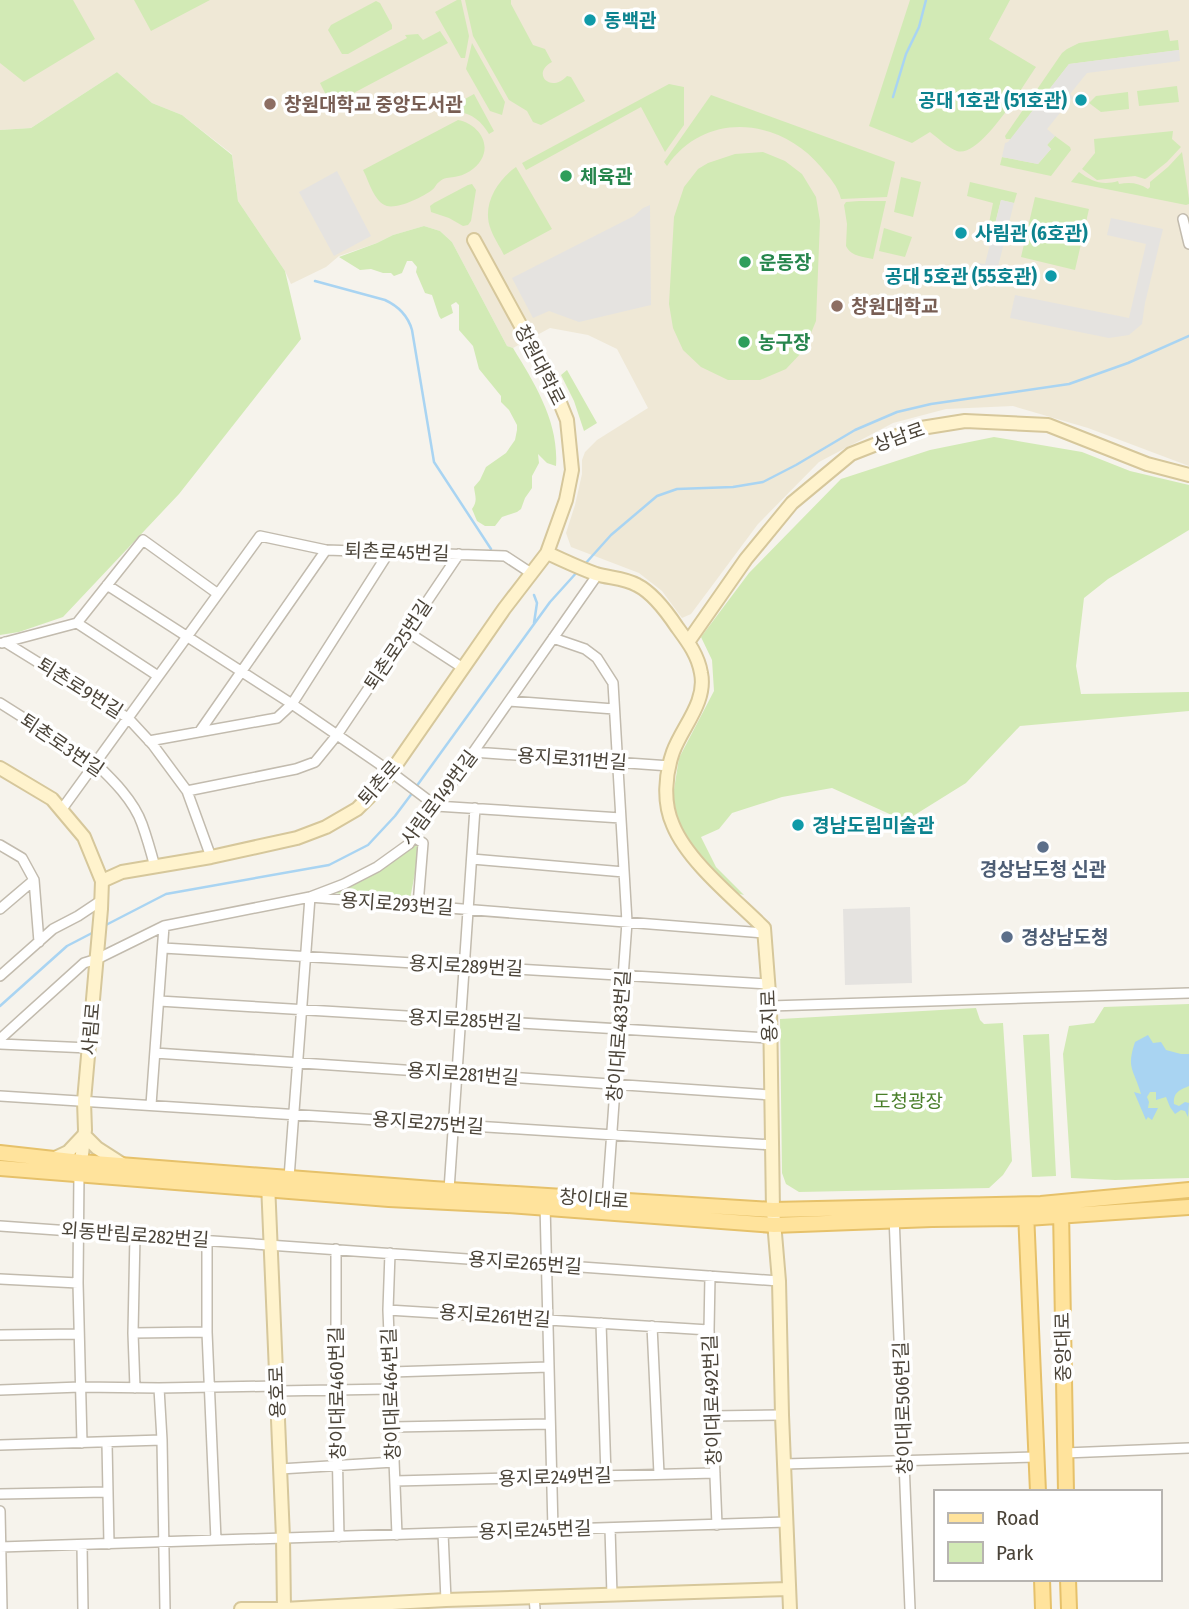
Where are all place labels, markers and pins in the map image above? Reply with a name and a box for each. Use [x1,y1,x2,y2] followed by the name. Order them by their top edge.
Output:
[604,9,657,32] place label: 동백관
[582,12,598,28] marker: 동백관
[918,89,1067,112] place label: 공대 1호관 (51호관)
[1073,92,1089,108] marker: 공대 1호관 (51호관)
[284,93,463,116] place label: 창원대학교 중앙도서관
[262,96,278,112] marker: 창원대학교 중앙도서관
[580,165,633,188] place label: 체육관
[558,168,574,184] marker: 체육관
[975,222,1088,245] place label: 사림관 (6호관)
[953,225,969,241] marker: 사림관 (6호관)
[759,251,811,274] place label: 운동장
[737,254,753,270] marker: 운동장
[885,265,1037,288] place label: 공대 5호관 (55호관)
[1043,268,1059,284] marker: 공대 5호관 (55호관)
[851,295,938,318] place label: 창원대학교
[829,298,845,314] marker: 창원대학교
[758,331,810,354] place label: 농구장
[736,334,752,350] marker: 농구장
[812,814,935,837] place label: 경남도립미술관
[790,817,806,833] marker: 경남도립미술관
[1035,839,1051,855] marker: 경상남도청 신관
[980,858,1107,881] place label: 경상남도청 신관
[1021,926,1108,949] place label: 경상남도청
[999,929,1015,945] marker: 경상남도청

